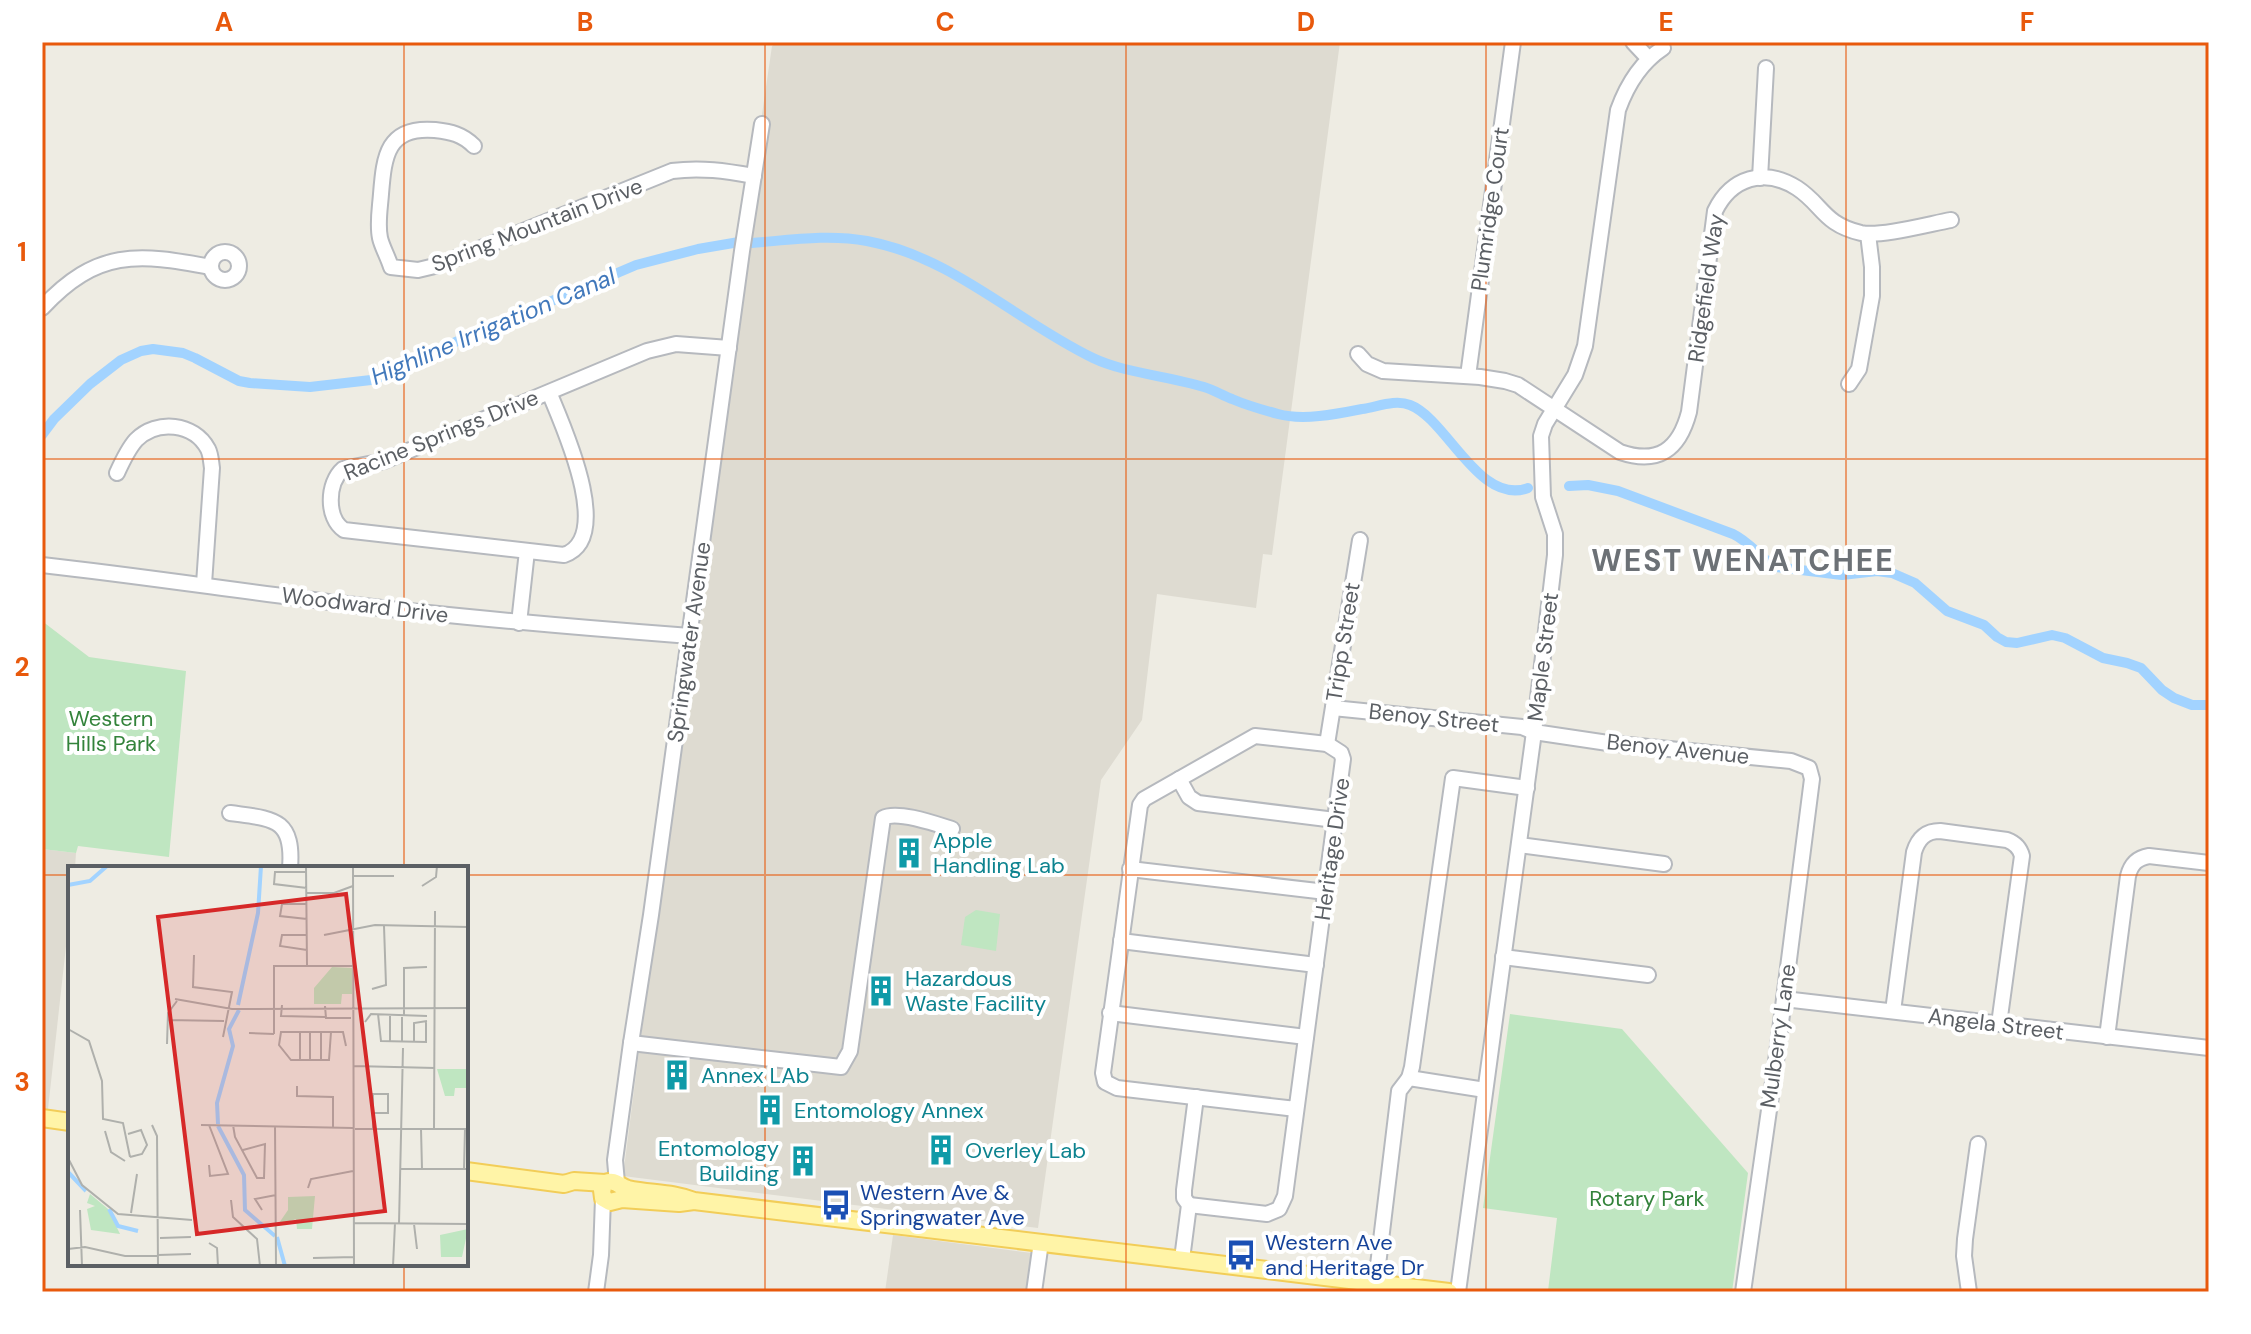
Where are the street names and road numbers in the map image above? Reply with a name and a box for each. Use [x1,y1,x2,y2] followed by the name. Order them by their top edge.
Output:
[1464,125,1516,293] street label: Plumridge Court
[427,171,647,279] street label: Spring Mountain Drive
[1681,212,1731,364] street label: Ridgefield Way
[339,383,543,487] street label: Racine Springs Drive
[661,540,717,744] street label: Springwater Avenue
[280,580,450,630] street label: Woodward Drive
[1319,580,1367,704] street label: Tripp Street
[1521,591,1565,723] street label: Maple Street
[1367,697,1501,739] street label: Benoy Street
[1605,727,1751,771] street label: Benoy Avenue
[1308,776,1356,922] street label: Heritage Drive
[1754,962,1802,1110] street label: Mulberry Lane
[1926,1001,2066,1047] street label: Angela Street

